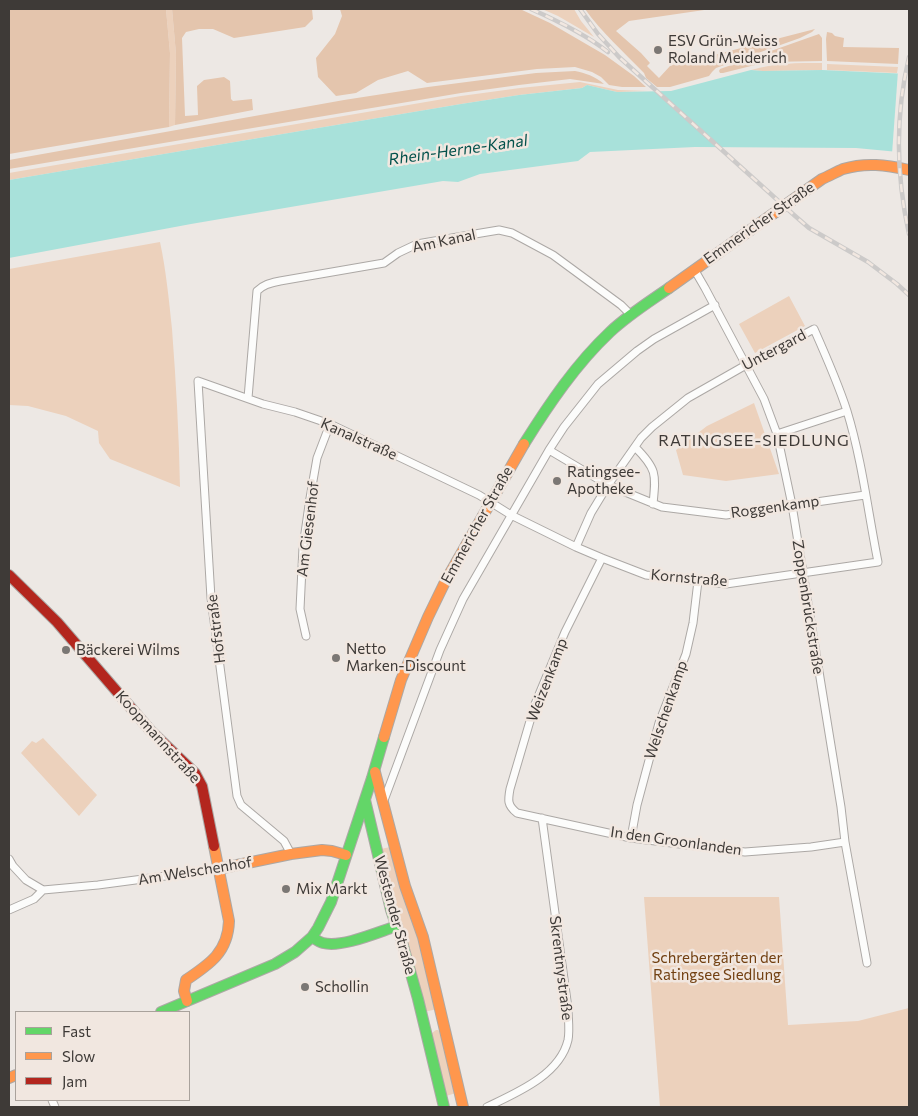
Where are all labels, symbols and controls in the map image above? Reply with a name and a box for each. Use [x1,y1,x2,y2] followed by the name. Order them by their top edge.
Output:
[668,32,787,67] place label: ESV Grün-Weiss Roland Meiderich
[652,44,664,56] marker: ESV Grün-Weiss Roland Meiderich
[387,131,529,169] water label: Rhein-Herne-Kanal
[700,178,818,268] street label: Emmericher Straße
[411,225,477,257] street label: Am Kanal
[739,326,809,374] street label: Untergard
[318,414,400,464] street label: Kanalstraße
[656,431,852,451] district label: RATINGSEE-SIEDLUNG
[437,463,517,587] street label: Emmericher Straße
[567,463,641,498] place label: Ratingsee- Apotheke
[551,475,563,487] marker: Ratingsee- Apotheke
[293,480,323,578] street label: Am Giesenhof
[730,492,820,522] street label: Roggenkamp
[788,539,828,675] street label: Zoppenbrückstraße
[650,566,728,590] street label: Kornstraße
[203,593,229,665] street label: Hofstraße
[523,636,571,724] street label: Weizenkamp
[346,640,466,675] place label: Netto Marken-Discount
[76,641,180,659] place label: Bäckerei Wilms
[60,644,72,656] marker: Bäckerei Wilms
[330,652,342,664] marker: Netto Marken-Discount
[641,658,691,762] street label: Welschenkamp
[112,687,204,787] street label: Koopmannstraße
[609,823,743,859] street label: In den Groonlanden
[137,853,253,889] street label: Am Welschenhof
[370,854,420,976] street label: Westender Straße
[296,880,367,898] place label: Mix Markt
[280,883,292,895] marker: Mix Markt
[546,915,576,1021] street label: Skrentnystraße
[651,949,783,984] park label: Schrebergärten der Ratingsee Siedlung
[315,978,369,996] place label: Schollin
[299,981,311,993] marker: Schollin
[15,1011,190,1101] legend
[62,1022,91,1040] text: Fast
[62,1047,95,1065] text: Slow
[62,1072,87,1090] text: Jam

